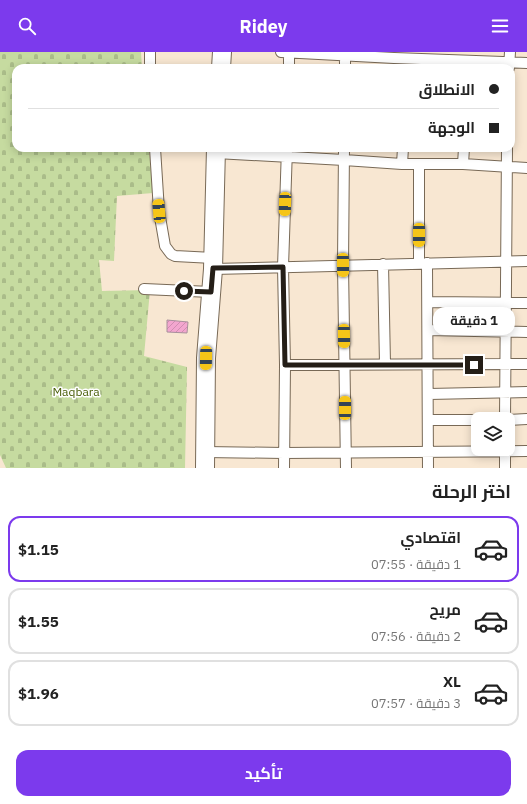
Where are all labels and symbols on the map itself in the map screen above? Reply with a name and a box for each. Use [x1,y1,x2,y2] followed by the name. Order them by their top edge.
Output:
[279,192,291,216] car
[152,199,166,223] car
[413,223,425,247] car
[337,253,349,277] car
[175,282,193,300] route start
[433,307,515,335] callout: 1 دقيقة
[338,324,350,348] car
[200,346,212,370] car
[465,356,483,374] route end
[52,384,100,399] park label: Maqbara
[339,396,351,420] car

